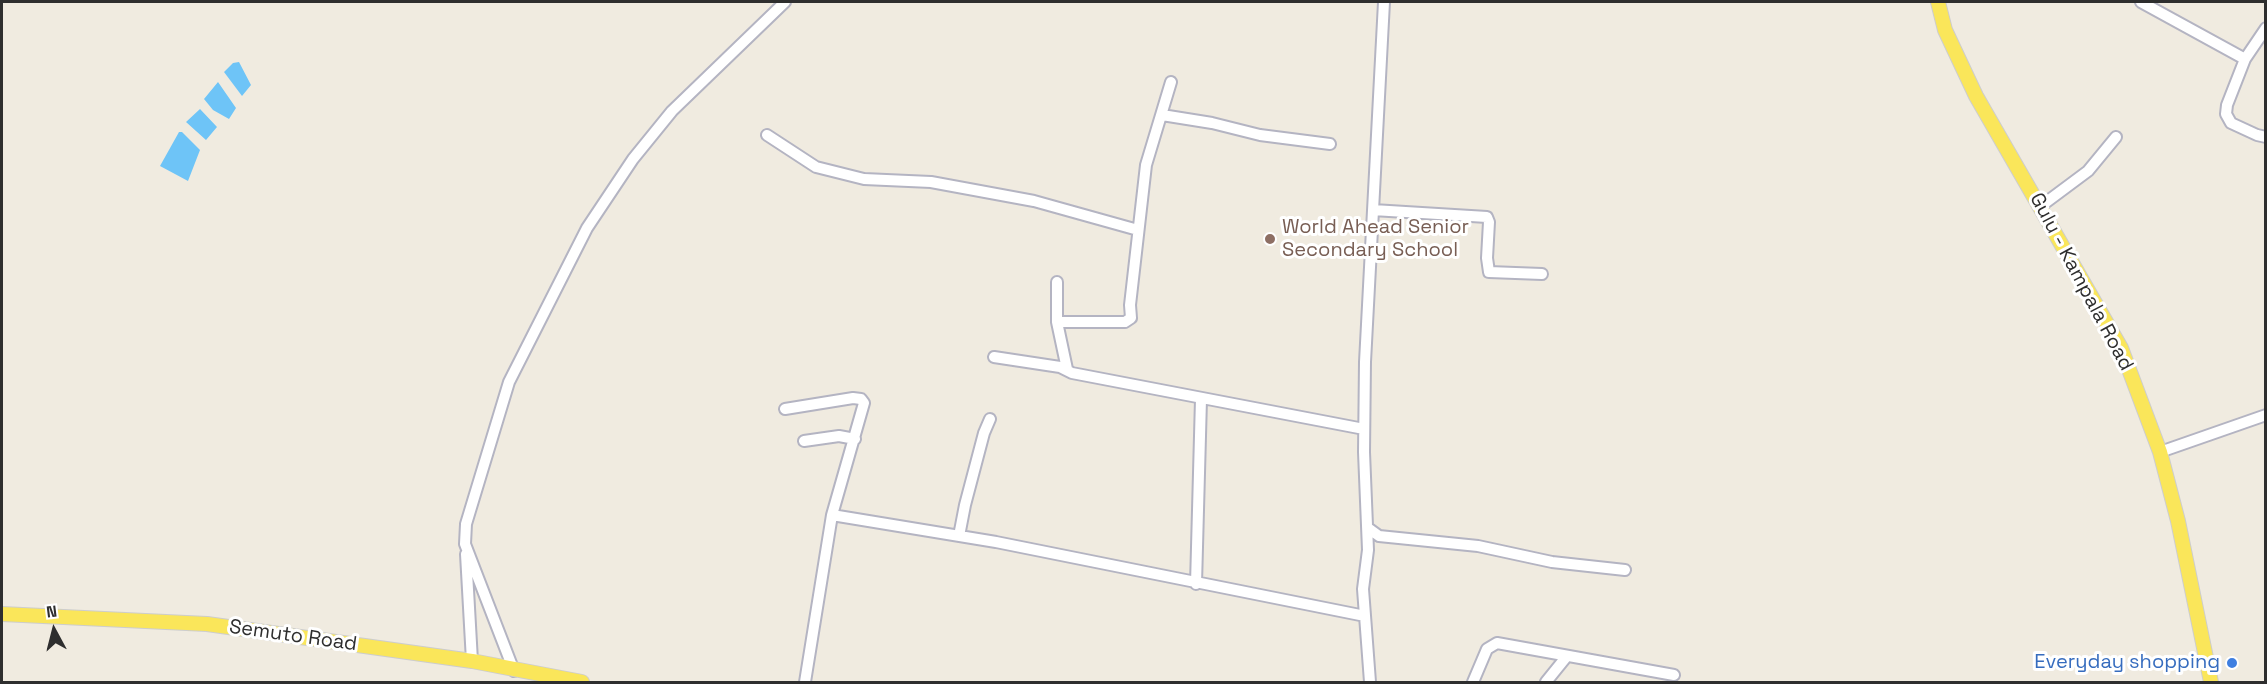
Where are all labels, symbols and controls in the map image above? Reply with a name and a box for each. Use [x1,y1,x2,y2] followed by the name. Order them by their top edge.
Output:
[2024,189,2138,375] street label: Gulu - Kampala Road
[1282,216,1469,263] place label: World Ahead Senior Secondary School
[1263,232,1277,246] marker: World Ahead Senior Secondary School
[24,600,84,660] north arrow
[45,601,58,623] text: N
[228,615,358,657] street label: Semuto Road
[2034,651,2220,675] place label: Everyday shopping
[2225,656,2239,670] marker: Everyday shopping

